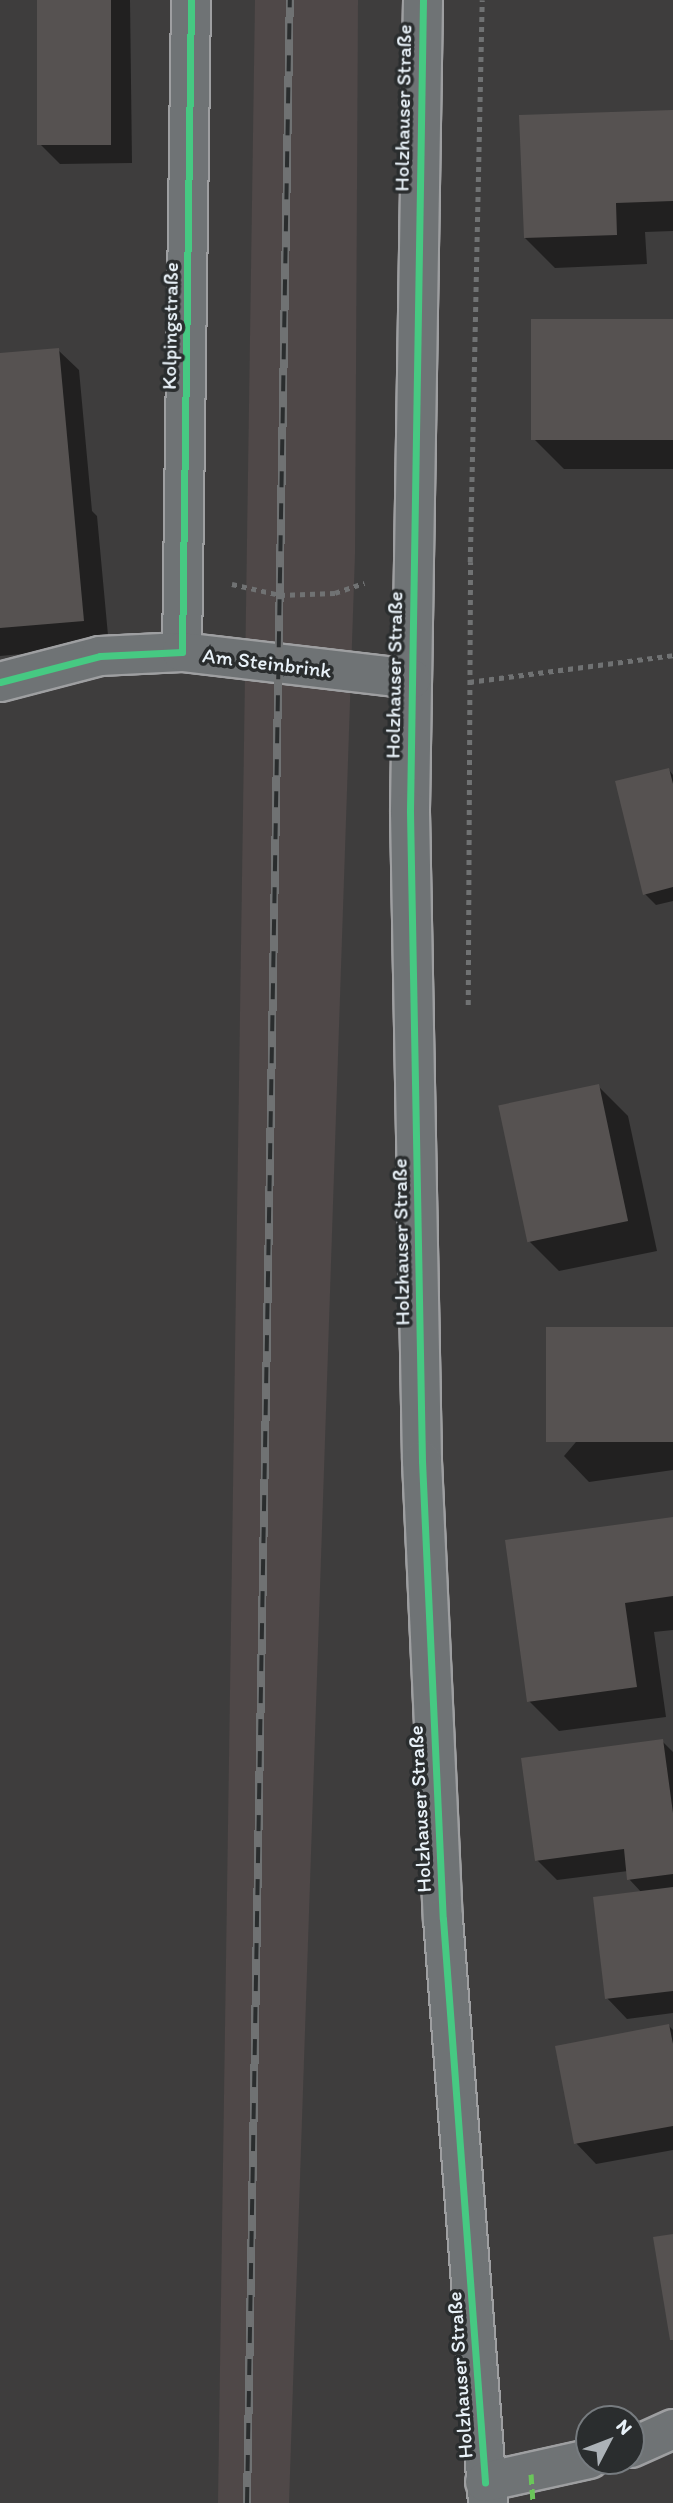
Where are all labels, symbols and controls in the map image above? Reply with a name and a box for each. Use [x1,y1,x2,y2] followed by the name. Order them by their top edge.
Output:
[389,24,417,192] street label: Holzhauser Straße
[156,262,184,390] street label: Kolpingstraße
[380,591,408,759] street label: Holzhauser Straße
[202,643,332,683] street label: Am Steinbrink
[387,1158,415,1326] street label: Holzhauser Straße
[403,1725,437,1893] street label: Holzhauser Straße
[442,2291,478,2459] street label: Holzhauser Straße
[575,2405,645,2475] north arrow
[612,2414,637,2439] text: N

